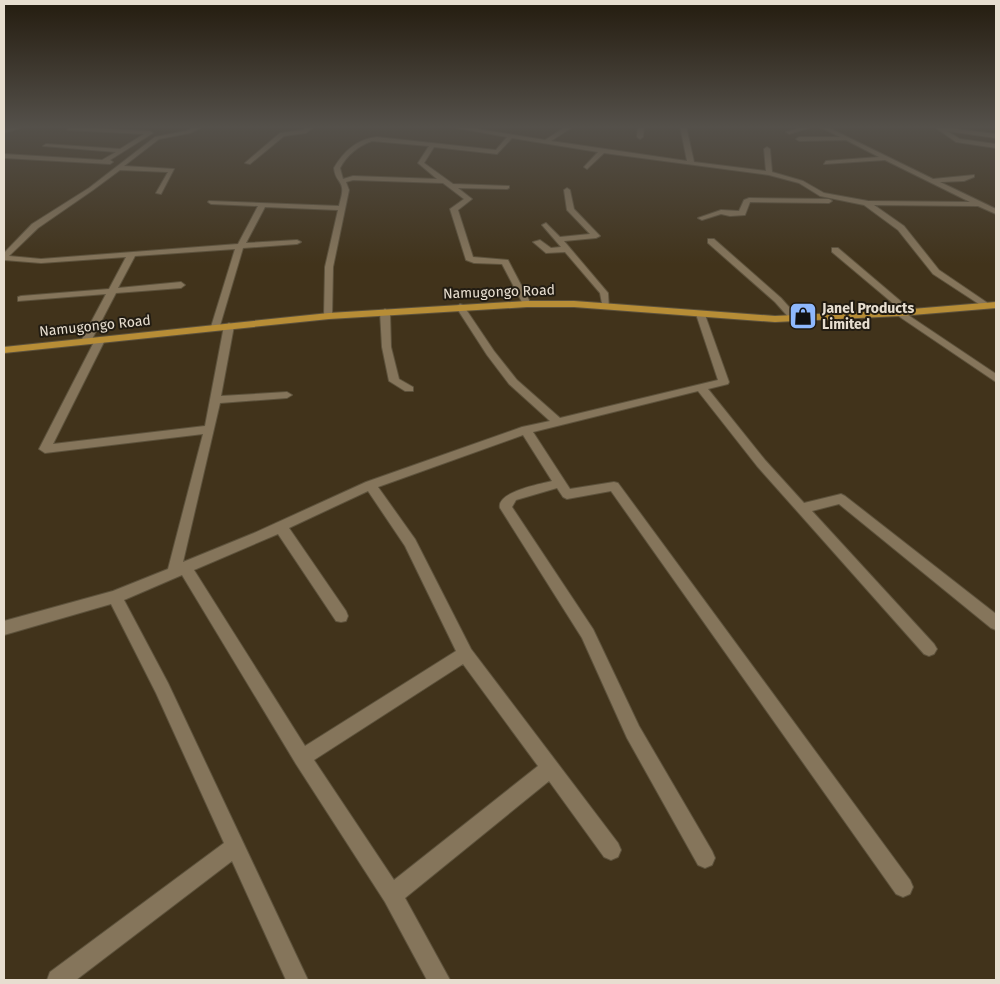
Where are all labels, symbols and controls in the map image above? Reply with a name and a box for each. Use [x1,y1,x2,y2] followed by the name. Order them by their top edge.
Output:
[443,282,555,302] street label: Namugongo Road
[821,300,914,333] place label: Janel Products Limited
[788,301,818,331] shop icon: Janel Products Limited
[38,312,152,340] street label: Namugongo Road

